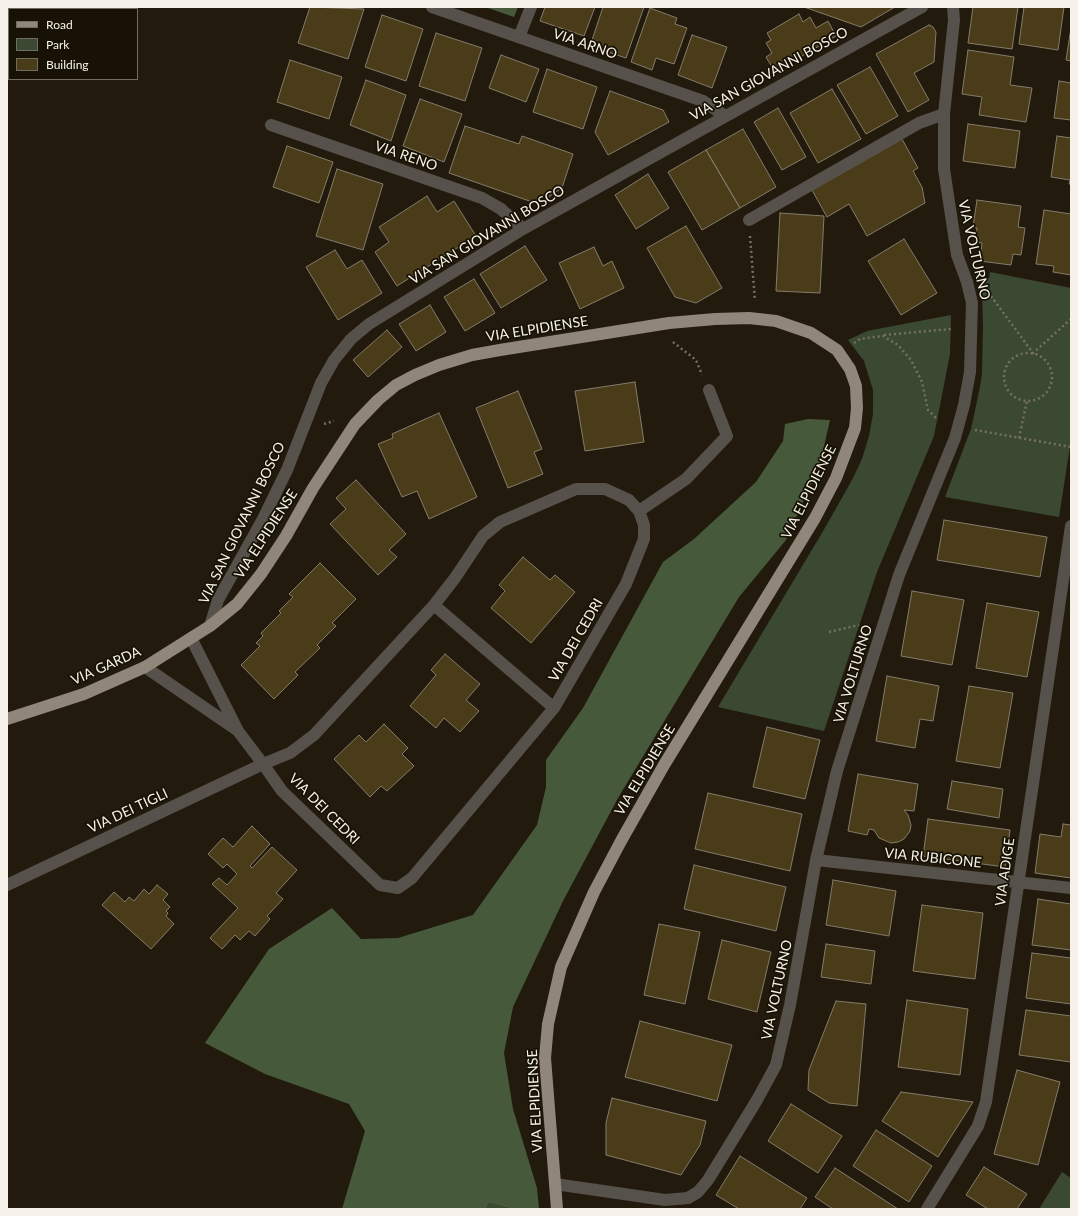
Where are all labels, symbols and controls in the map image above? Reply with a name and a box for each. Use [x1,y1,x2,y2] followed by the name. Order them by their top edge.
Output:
[8,8,138,80] legend
[46,17,73,32] text: Road
[687,24,851,124] street label: VIA SAN GIOVANNI BOSCO
[551,25,619,63] street label: VIA ARNO
[46,37,69,52] text: Park
[46,57,89,72] text: Building
[372,137,440,175] street label: VIA RENO
[406,182,568,288] street label: VIA SAN GIOVANNI BOSCO
[954,198,994,302] street label: VIA VOLTURNO
[485,313,589,345] street label: VIA ELPIDIENSE
[195,439,289,607] street label: VIA SAN GIOVANNI BOSCO
[778,442,840,542] street label: VIA ELPIDIENSE
[231,486,301,582] street label: VIA ELPIDIENSE
[545,595,607,685] street label: VIA DEI CEDRI
[830,623,876,725] street label: VIA VOLTURNO
[68,643,144,689] street label: VIA GARDA
[611,721,679,819] street label: VIA ELPIDIENSE
[285,770,363,848] street label: VIA DEI CEDRI
[85,785,171,837] street label: VIA DEI TIGLI
[992,837,1018,907] street label: VIA ADIGE
[884,845,982,871] street label: VIA RUBICONE
[758,938,796,1042] street label: VIA VOLTURNO
[524,1049,546,1153] street label: VIA ELPIDIENSE

